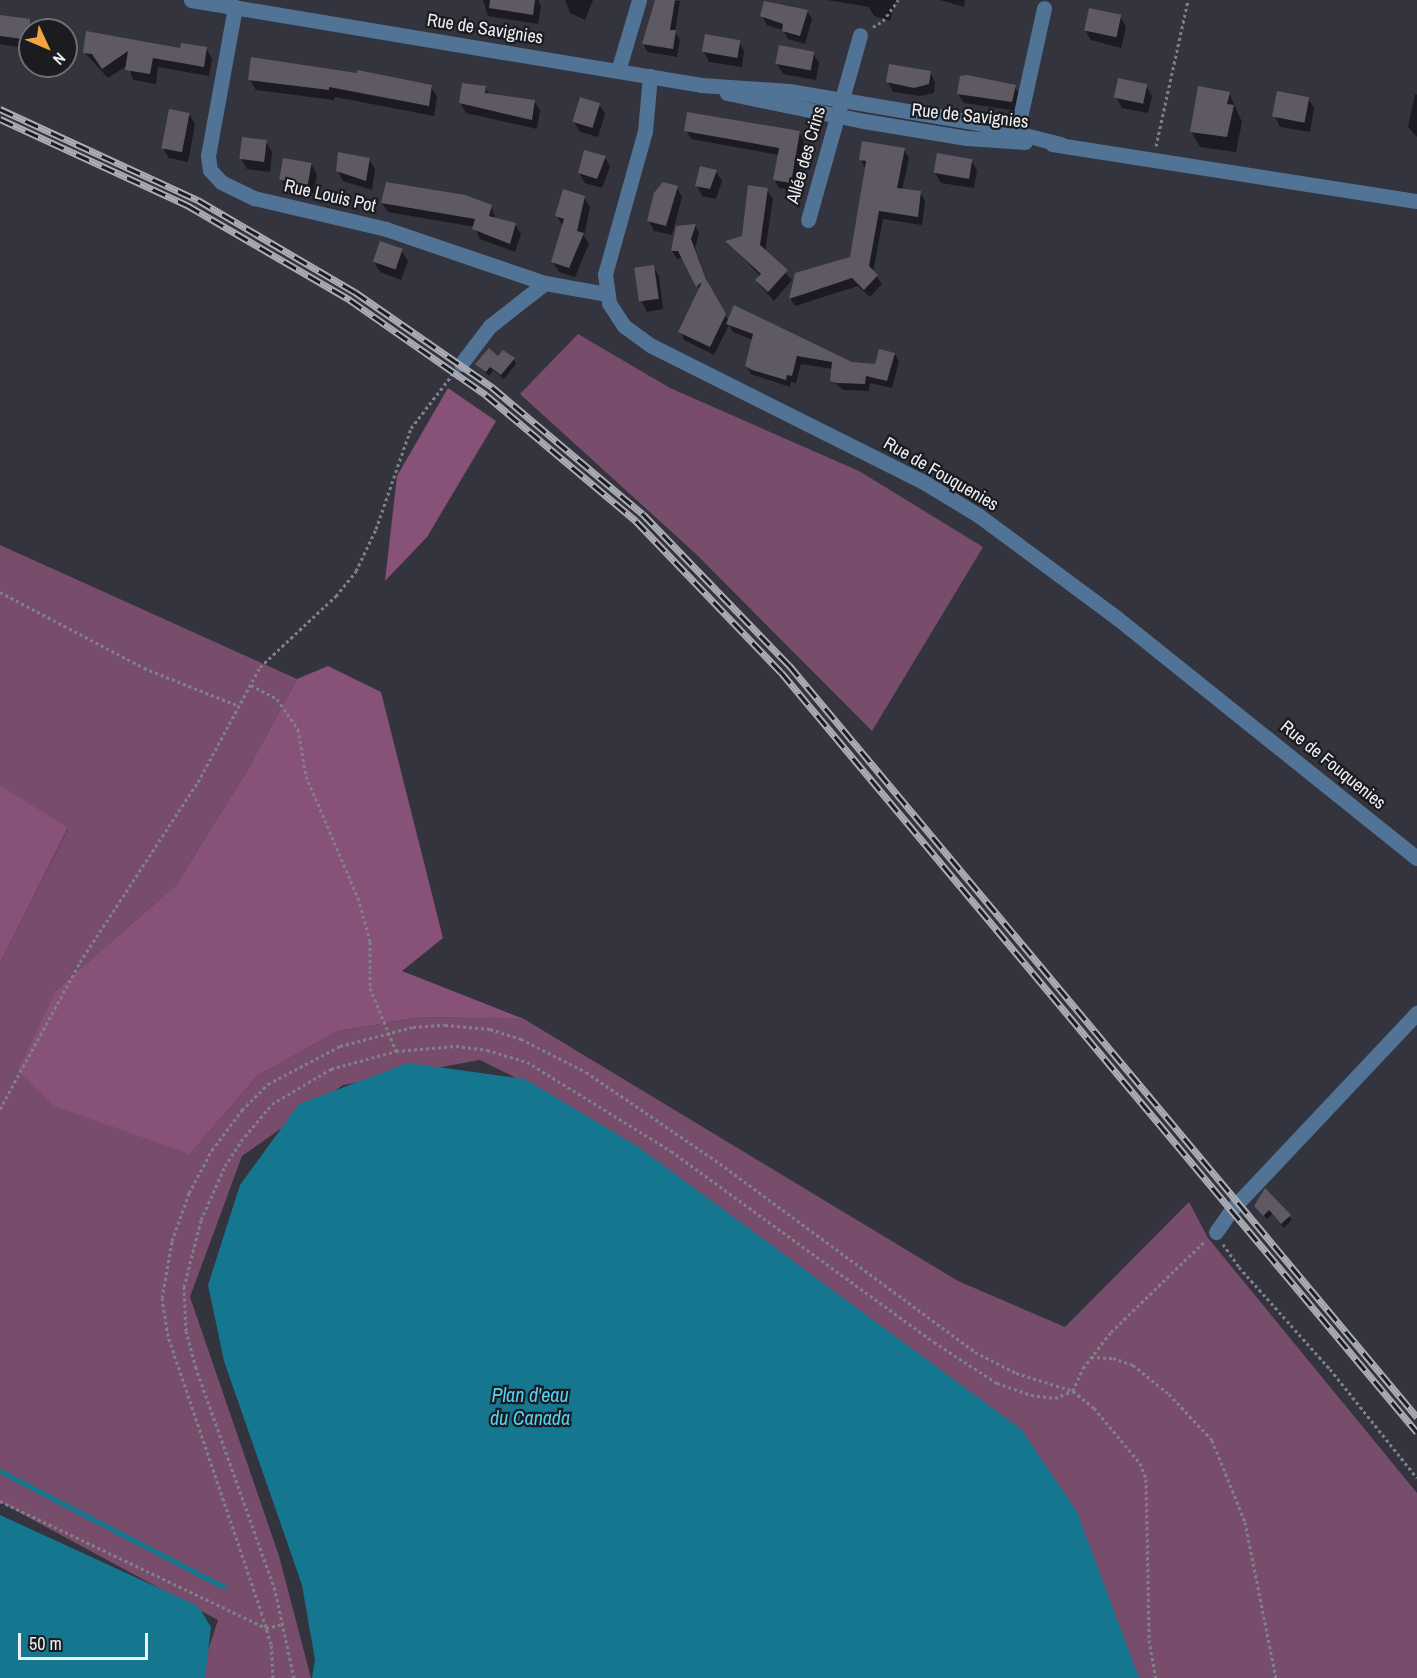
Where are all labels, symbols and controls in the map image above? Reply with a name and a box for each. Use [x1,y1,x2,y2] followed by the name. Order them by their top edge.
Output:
[425,9,545,49] street label: Rue de Savignies
[18,18,78,78] north arrow
[48,48,71,70] text: N
[911,99,1029,133] street label: Rue de Savignies
[782,104,830,206] street label: Allée des Crins
[282,175,378,217] street label: Rue Louis Pot
[880,432,1002,516] street label: Rue de Fouquenies
[1276,716,1390,814] street label: Rue de Fouquenies
[490,1382,570,1429] water label: Plan d'eau du Canada
[21,1621,152,1659] scale bar
[29,1631,62,1656] text: 50 m

